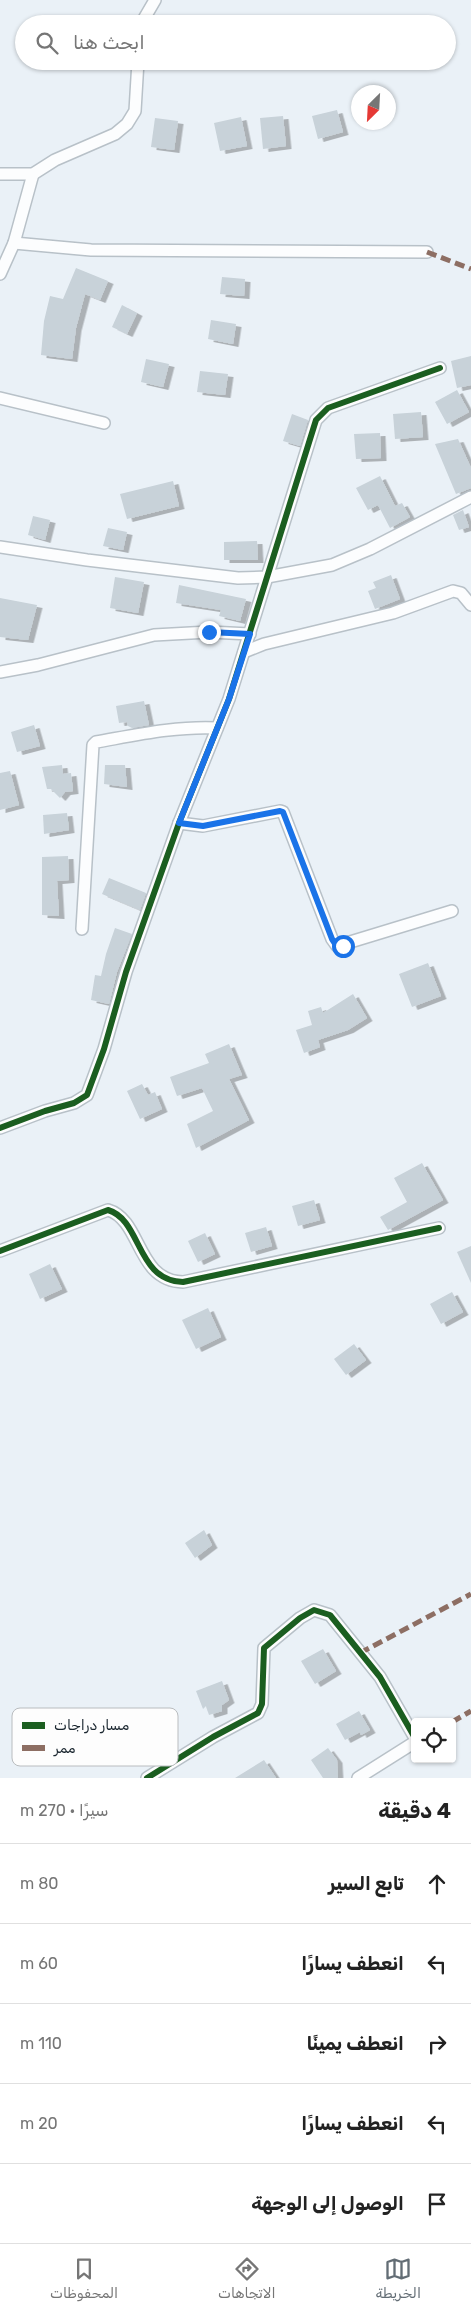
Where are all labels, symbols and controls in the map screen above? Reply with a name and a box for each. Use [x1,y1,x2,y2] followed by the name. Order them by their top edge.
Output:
[15,15,456,70] search box
[33,29,61,57] icon: search
[73,31,145,54] text: ابحث هنا
[351,85,396,130] north arrow
[198,621,221,644] route end
[332,935,355,958] route start
[12,1708,178,1766] legend
[54,1717,129,1734] text: مسار دراجات
[411,1718,456,1763] map controls
[411,1718,456,1763] button: locate
[53,1740,76,1757] text: ممر
[378,1798,451,1823] text: 4 دقيقة
[20,1801,109,1820] text: سيرًا · 270 m
[423,1870,451,1898] icon: ahead
[328,1872,404,1895] text: تابع السير
[20,1874,59,1893] text: 80 m
[423,1950,451,1978] icon: left
[301,1952,404,1975] text: انعطف يسارًا
[20,1954,58,1973] text: 60 m
[423,2030,451,2058] icon: right
[307,2032,404,2055] text: انعطف يمينًا
[20,2034,62,2053] text: 110 m
[423,2110,451,2138] icon: left
[301,2112,404,2135] text: انعطف يسارًا
[20,2114,58,2133] text: 20 m
[423,2190,451,2218] icon: arrive
[251,2192,404,2215] text: الوصول إلى الوجهة
[50,2255,118,2302] tab: المحفوظات
[218,2255,275,2302] tab: الاتجاهات
[375,2255,421,2302] tab: الخريطة

